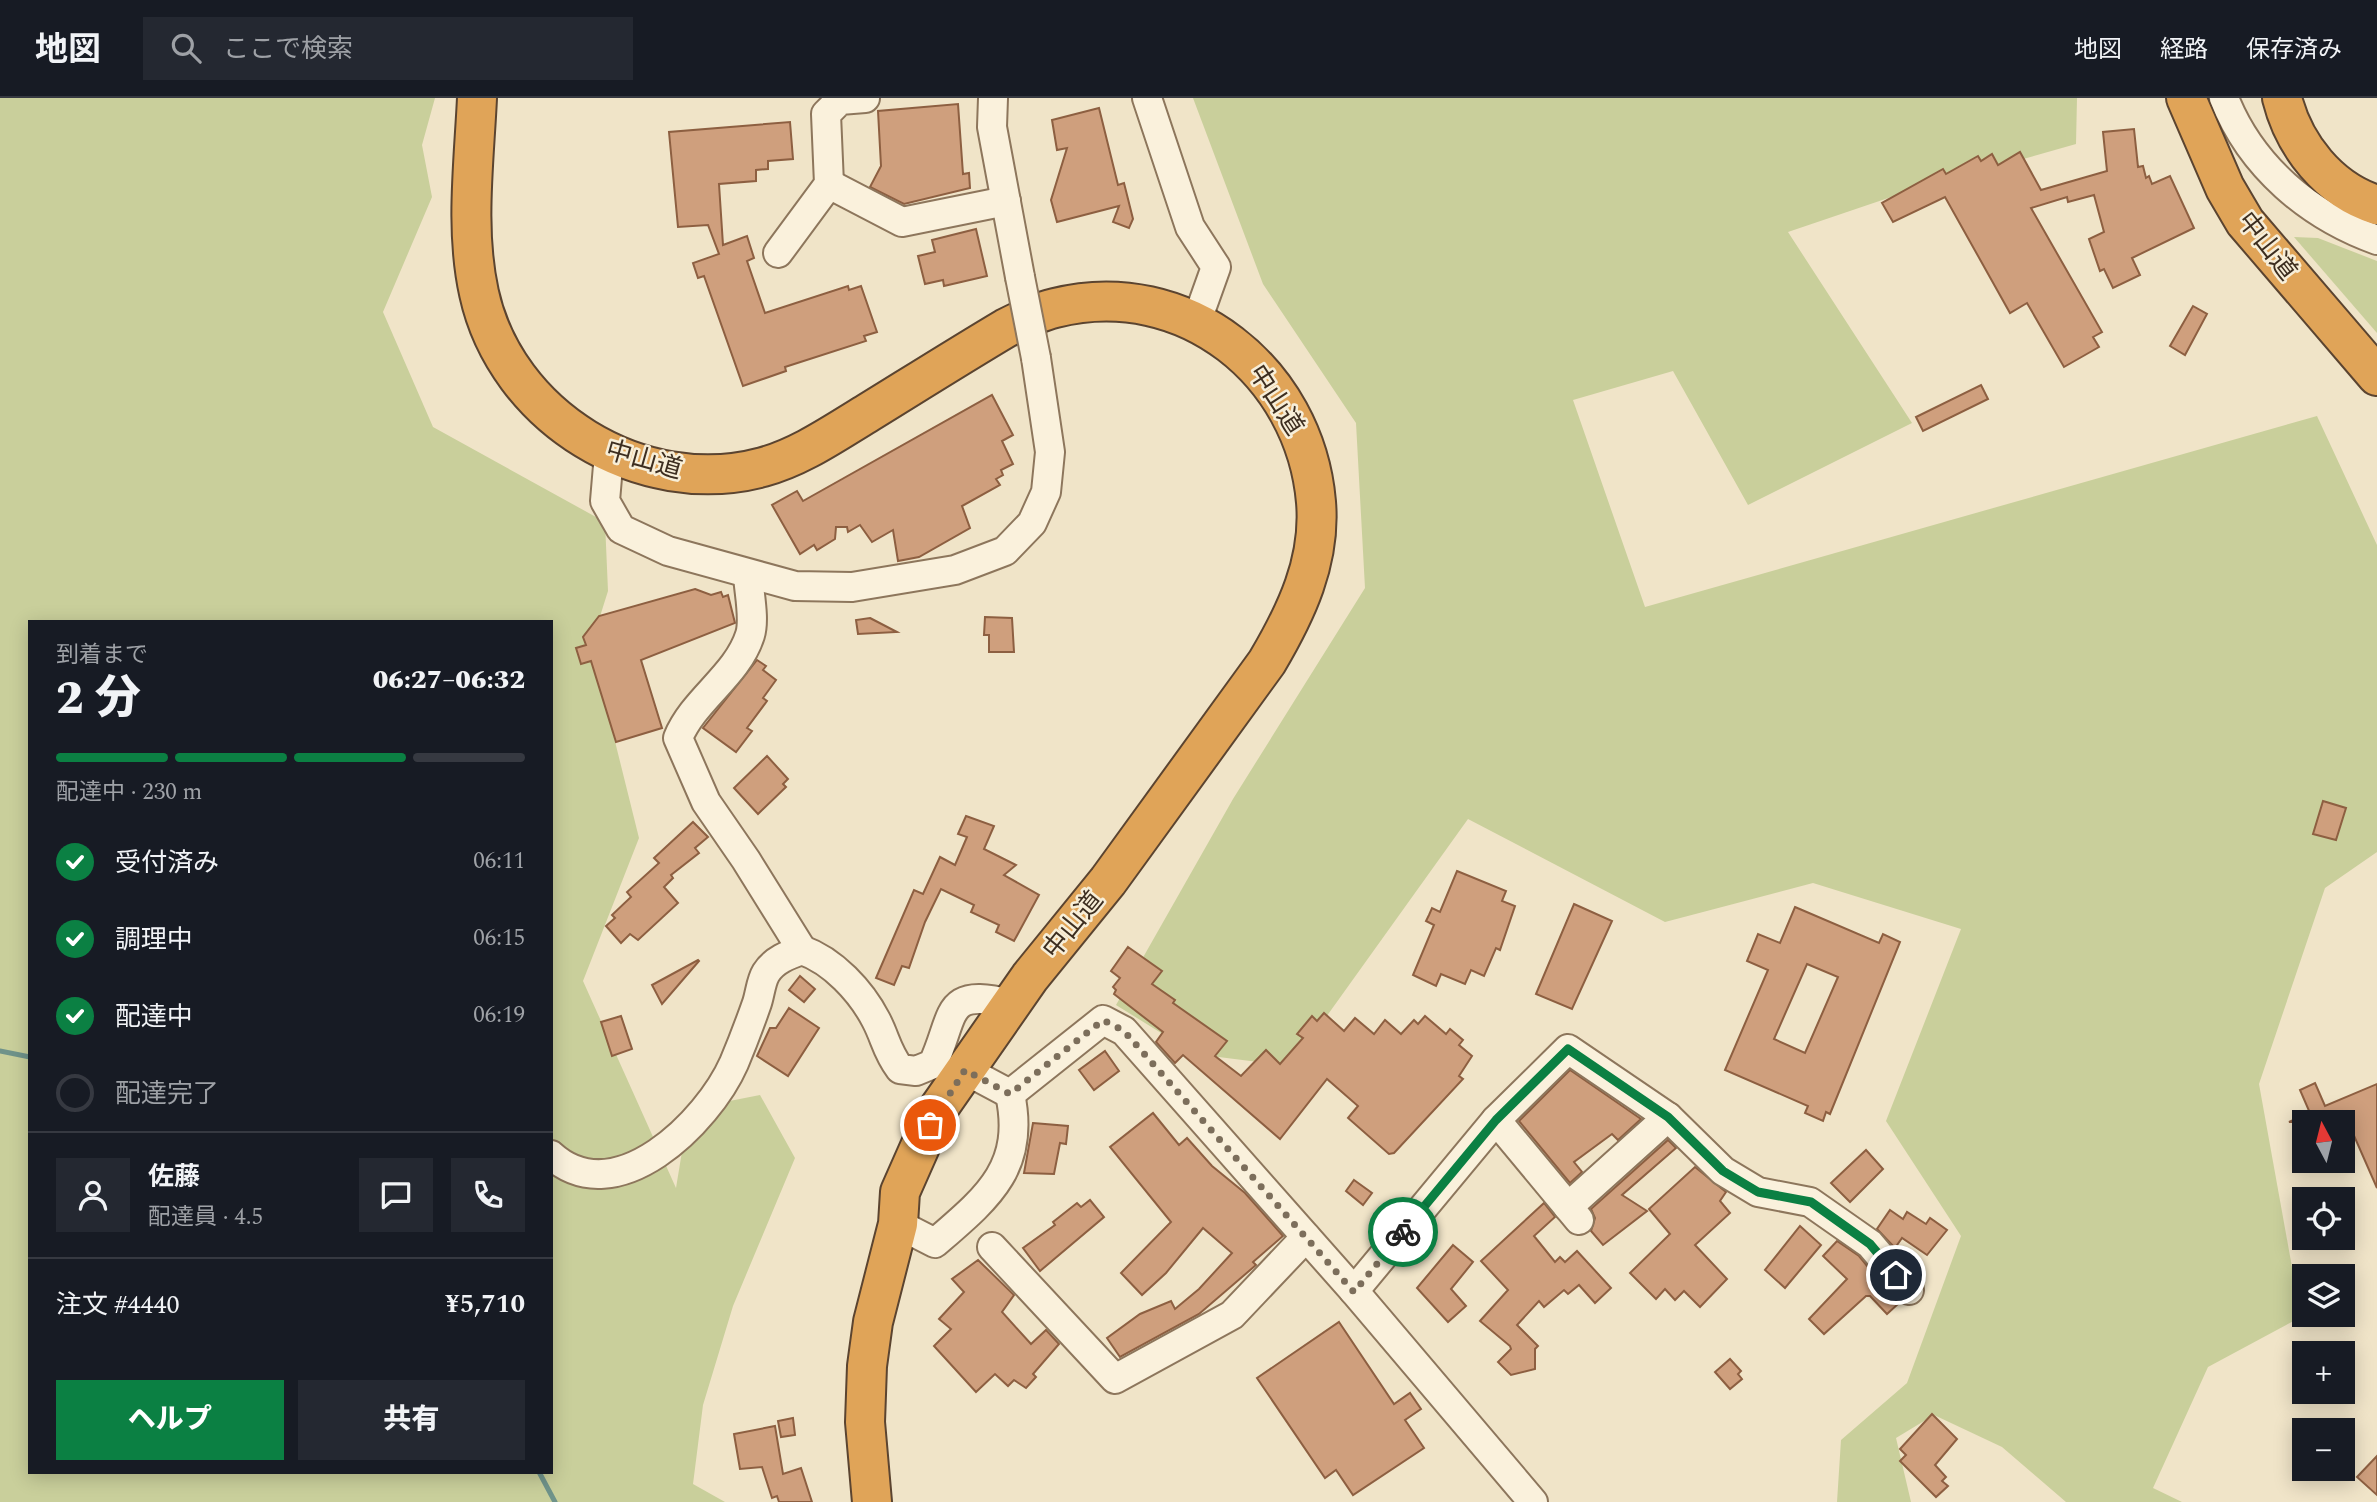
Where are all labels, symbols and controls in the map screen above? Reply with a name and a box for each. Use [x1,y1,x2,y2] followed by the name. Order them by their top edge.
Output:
[143,17,633,80] search box
[35,25,101,75] text: 地図
[167,29,205,67] icon: search
[223,29,353,69] text: ここで検索
[2074,32,2122,68] text: 地図
[2160,32,2208,68] text: 経路
[2246,32,2342,68] text: 保存済み
[2227,203,2307,289] street label: 中山道
[1238,356,1314,444] street label: 中山道
[601,430,687,490] street label: 中山道
[56,638,148,673] text: 到着まで
[373,660,525,700] text: 06:27–06:32
[56,664,141,734] text: 2 分
[56,775,202,810] text: 配達中 · 230 m
[56,843,94,881] icon: check
[115,843,219,883] text: 受付済み
[473,844,525,879] text: 06:11
[1033,882,1113,968] street label: 中山道
[56,920,94,958] icon: check
[115,920,193,960] text: 調理中
[473,921,525,956] text: 06:15
[56,997,94,1035] icon: check
[115,997,193,1037] text: 配達中
[473,998,525,1033] text: 06:19
[115,1074,219,1114] text: 配達完了
[900,1095,960,1155] pin
[911,1106,949,1144] icon: bag
[2292,1110,2356,1172] north arrow
[2292,1110,2355,1481] map controls
[148,1157,200,1197] text: 佐藤
[56,1158,130,1232] button: person
[359,1158,433,1232] button: chat
[451,1158,525,1232] button: phone
[2292,1187,2355,1250] button: locate
[1368,1197,1438,1267] courier
[148,1200,263,1235] text: 配達員 · 4.5
[1384,1213,1422,1251] icon: bike
[1866,1245,1926,1305] pin
[1877,1256,1915,1294] icon: home
[2292,1264,2355,1327] button: layers
[445,1284,525,1324] text: ¥5,710
[56,1285,180,1325] text: 注文 #4440
[2292,1341,2355,1404] button: +
[56,1380,284,1460] button: ヘルプ
[298,1380,525,1460] button: 共有
[2292,1418,2355,1481] button: −

